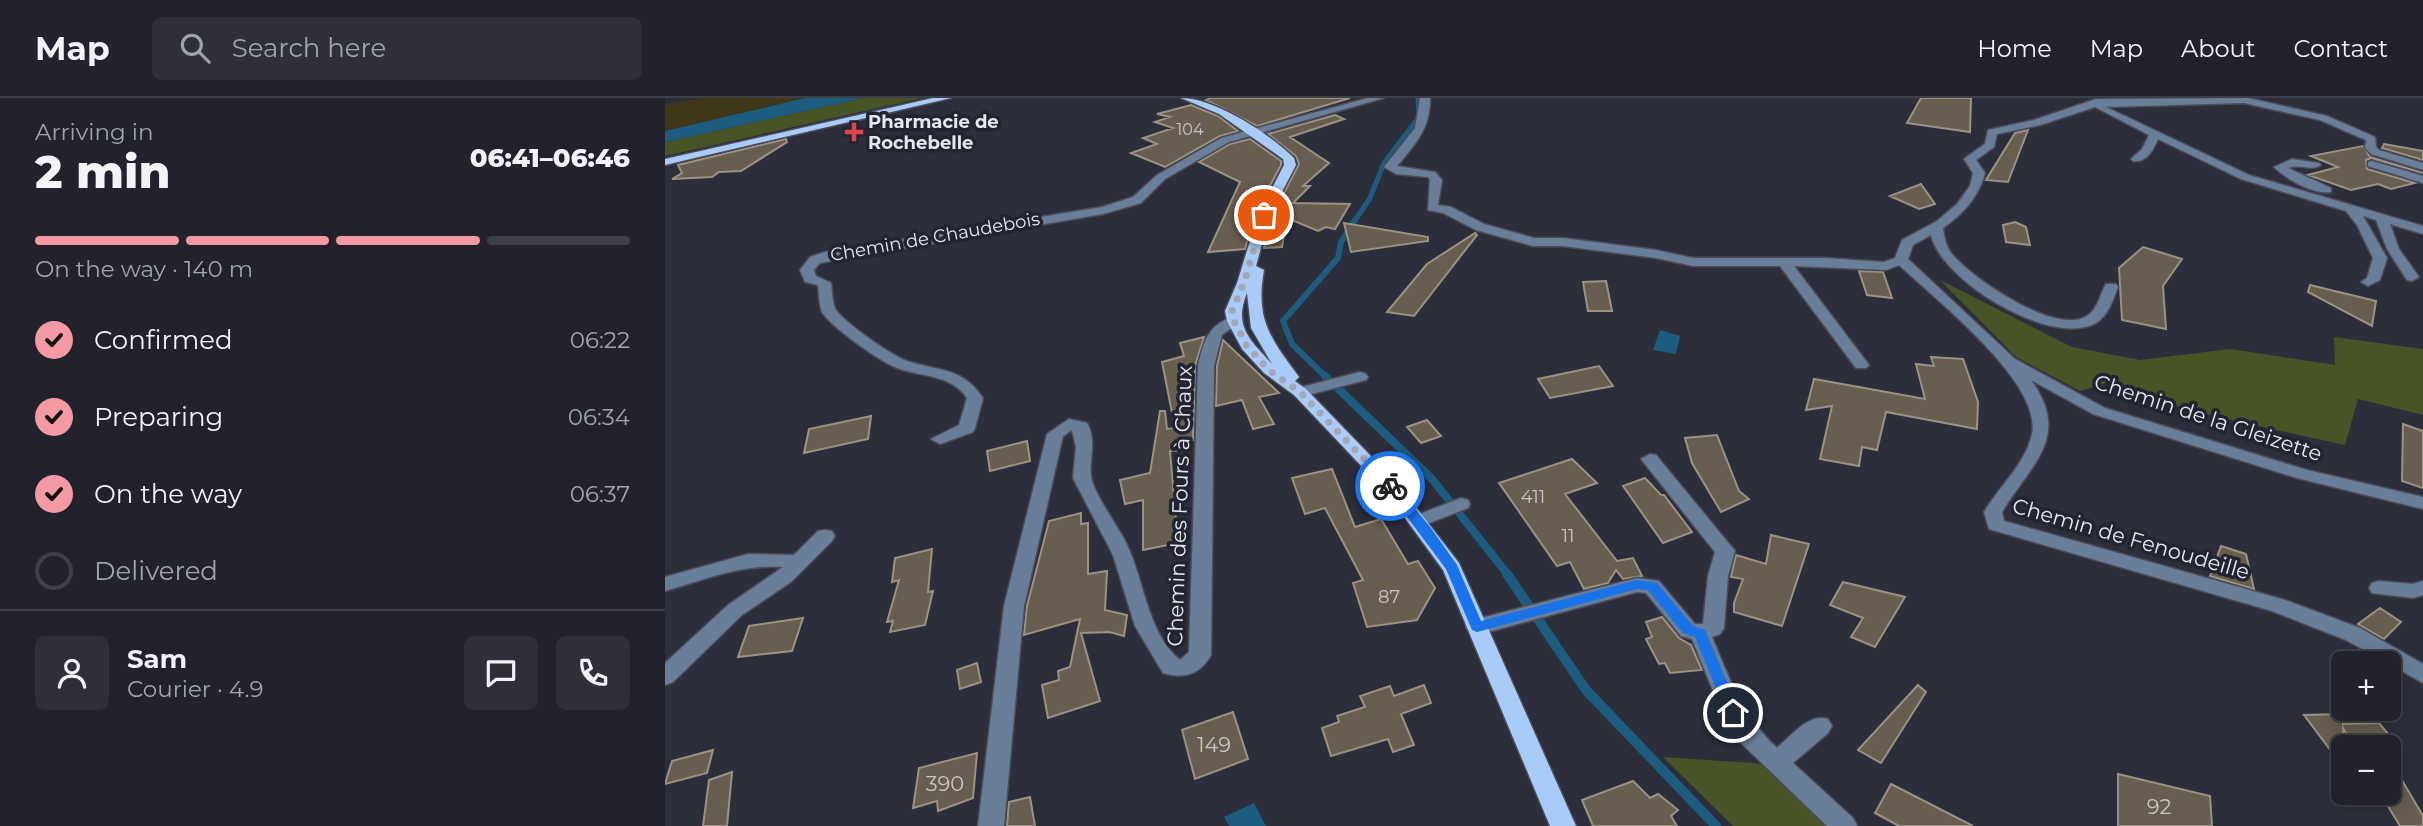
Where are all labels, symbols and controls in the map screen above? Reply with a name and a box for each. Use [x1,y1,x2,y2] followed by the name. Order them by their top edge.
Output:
[152,17,642,80] search box
[35,28,110,68] text: Map
[176,29,214,67] icon: search
[232,32,386,64] text: Search here
[1977,34,2052,63] text: Home
[2090,34,2143,63] text: Map
[2181,34,2255,63] text: About
[2293,34,2388,63] text: Contact
[868,111,999,154] place label: Pharmacie de Rochebelle
[35,118,154,146] text: Arriving in
[1177,120,1204,139] house number: 104
[846,124,862,140] marker: Pharmacie de Rochebelle
[470,142,630,174] text: 06:41–06:46
[35,143,170,200] text: 2 min
[1234,185,1294,245] pin
[1245,196,1283,234] icon: bag
[829,208,1042,266] street label: Chemin de Chaudebois
[35,255,253,283] text: On the way · 140 m
[35,321,73,359] icon: check
[94,324,233,356] text: Confirmed
[570,326,630,354] text: 06:22
[1162,365,1197,647] street label: Chemin des Fours à Chaux
[2091,369,2325,466] street label: Chemin de la Gleizette
[35,398,73,436] icon: check
[94,401,223,433] text: Preparing
[568,403,630,431] text: 06:34
[1355,451,1425,521] courier
[1371,467,1409,505] icon: bike
[35,475,73,513] icon: check
[94,478,242,510] text: On the way
[570,480,630,508] text: 06:37
[1521,486,1545,508] house number: 411
[2010,493,2253,584] street label: Chemin de Fenoudeille
[1562,525,1575,547] house number: 11
[94,555,218,587] text: Delivered
[1378,586,1400,608] house number: 87
[35,636,109,710] button: person
[464,636,538,710] button: chat
[556,636,630,710] button: phone
[127,643,187,675] text: Sam
[2331,651,2401,805] map controls
[2331,651,2401,721] button: +
[127,675,263,703] text: Courier · 4.9
[1703,683,1763,743] pin
[1714,694,1752,732] icon: home
[1197,732,1231,757] house number: 149
[2331,735,2401,805] button: −
[926,771,964,796] house number: 390
[2147,794,2171,819] house number: 92

